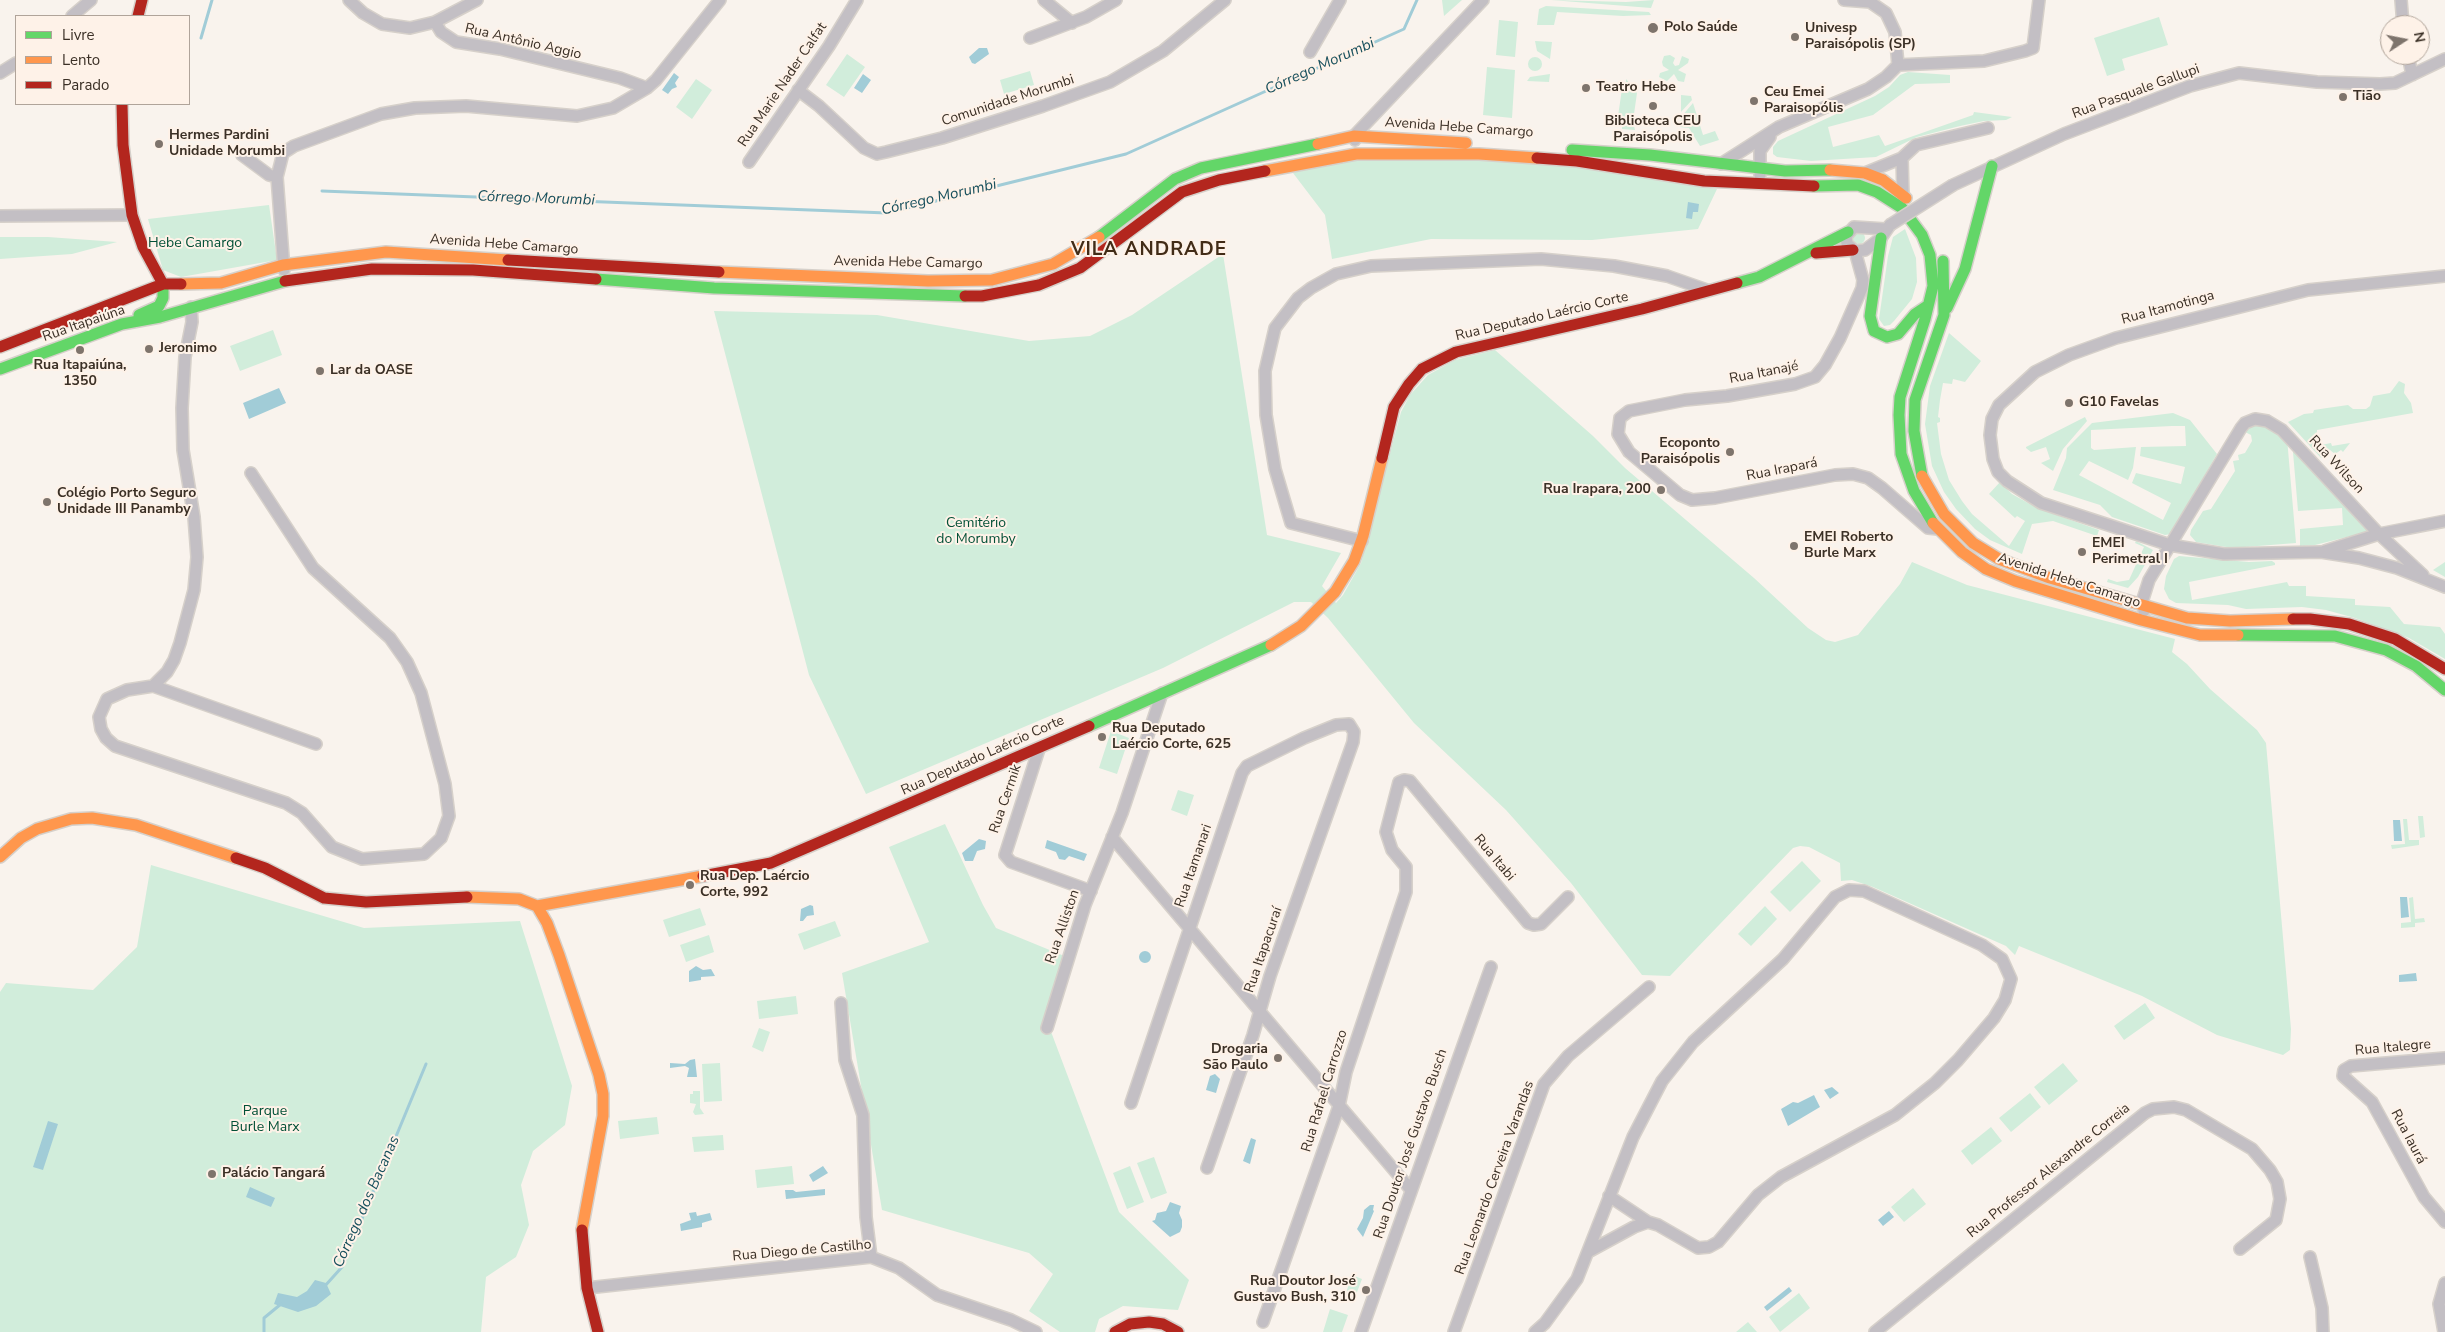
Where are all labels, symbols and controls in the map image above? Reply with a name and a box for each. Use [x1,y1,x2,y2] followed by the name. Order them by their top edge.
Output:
[15,15,190,105] legend
[2380,15,2430,65] north arrow
[463,20,583,64] street label: Rua Antônio Aggio
[735,20,831,150] street label: Rua Marie Nader Calfat
[1664,20,1738,36] place label: Polo Saúde
[1646,21,1660,35] marker: Polo Saúde
[1805,21,1916,54] place label: Univesp Paraisópolis (SP)
[62,25,95,45] text: Livre
[2409,30,2430,44] text: N
[1789,31,1801,43] marker: Univesp Paraisópolis (SP)
[1263,35,1377,99] water label: Córrego Morumbi
[62,50,100,70] text: Lento
[2070,61,2202,123] street label: Rua Pasquale Gallupi
[940,72,1076,130] street label: Comunidade Morumbi
[62,75,109,95] text: Parado
[1596,80,1676,96] place label: Teatro Hebe
[1580,82,1592,94] marker: Teatro Hebe
[1764,85,1843,118] place label: Ceu Emei Paraisopólis
[2353,89,2381,105] place label: Tião
[2337,91,2349,103] marker: Tião
[1748,95,1760,107] marker: Ceu Emei Paraisopólis
[1647,100,1659,112] marker: Biblioteca CEU Paraisópolis
[1384,114,1534,142] street label: Avenida Hebe Camargo
[1605,114,1701,146] place label: Biblioteca CEU Paraisópolis
[169,128,285,160] place label: Hermes Pardini Unidade Morumbi
[153,138,165,150] marker: Hermes Pardini Unidade Morumbi
[880,176,998,220] water label: Córrego Morumbi
[477,188,595,210] water label: Córrego Morumbi
[429,231,579,259] street label: Avenida Hebe Camargo
[148,236,242,252] park label: Hebe Camargo
[1069,239,1229,261] district label: VILA ANDRADE
[833,253,983,273] street label: Avenida Hebe Camargo
[2120,288,2216,328] street label: Rua Itamotinga
[1454,289,1630,345] street label: Rua Deputado Laércio Corte
[41,302,127,346] street label: Rua Itapaiúna
[159,341,217,357] place label: Jeronimo
[143,343,155,355] marker: Jeronimo
[74,344,86,356] marker: Rua Itapaiúna, 1350
[33,358,127,391] place label: Rua Itapaiúna, 1350
[1728,358,1800,388] street label: Rua Itanajé
[330,363,413,379] place label: Lar da OASE
[314,365,326,377] marker: Lar da OASE
[2079,395,2159,411] place label: G10 Favelas
[2063,397,2075,409] marker: G10 Favelas
[2305,432,2367,498] street label: Rua Wilson
[1641,436,1720,468] place label: Ecoponto Paraisópolis
[1724,446,1736,458] marker: Ecoponto Paraisópolis
[1745,455,1819,485] street label: Rua Irapará
[1543,482,1651,498] place label: Rua Irapara, 200
[1655,484,1667,496] marker: Rua Irapara, 200
[57,486,196,518] place label: Colégio Porto Seguro Unidade III Panamby
[41,496,53,508] marker: Colégio Porto Seguro Unidade III Panamby
[936,516,1016,548] park label: Cemitério do Morumby
[1804,530,1893,562] place label: EMEI Roberto Burle Marx
[2092,536,2168,568] place label: EMEI Perimetral I
[1788,540,1800,552] marker: EMEI Roberto Burle Marx
[2076,546,2088,558] marker: EMEI Perimetral I
[1996,550,2142,612] street label: Avenida Hebe Camargo
[899,712,1067,800] street label: Rua Deputado Laércio Corte
[1112,721,1231,754] place label: Rua Deputado Laércio Corte, 625
[1096,731,1108,743] marker: Rua Deputado Laércio Corte, 625
[986,762,1026,836] street label: Rua Cermik
[1172,822,1216,910] street label: Rua Itamanari
[1470,831,1518,885] street label: Rua Itabi
[700,869,810,902] place label: Rua Dep. Laércio Corte, 992
[684,879,696,891] marker: Rua Dep. Laércio Corte, 992
[1042,888,1084,966] street label: Rua Alliston
[1241,905,1287,995] street label: Rua Itapacuraí
[1298,1028,1352,1154] street label: Rua Rafael Carrozzo
[2354,1036,2432,1060] street label: Rua Italegre
[1203,1042,1268,1074] place label: Drogaria São Paulo
[1371,1047,1451,1241] street label: Rua Doutor José Gustavo Busch
[1272,1052,1284,1064] marker: Drogaria São Paulo
[1452,1079,1538,1277] street label: Rua Leonardo Cerveira Varandas
[1964,1100,2134,1242] street label: Rua Professor Alexandre Correia
[230,1104,300,1136] park label: Parque Burle Marx
[2387,1107,2429,1167] street label: Rua Iaurá
[330,1133,404,1271] water label: Córrego dos Bacanas
[222,1166,325,1182] place label: Palácio Tangará
[206,1168,218,1180] marker: Palácio Tangará
[732,1237,872,1265] street label: Rua Diego de Castilho
[1234,1274,1356,1306] place label: Rua Doutor José Gustavo Bush, 310
[1360,1284,1372,1296] marker: Rua Doutor José Gustavo Bush, 310

